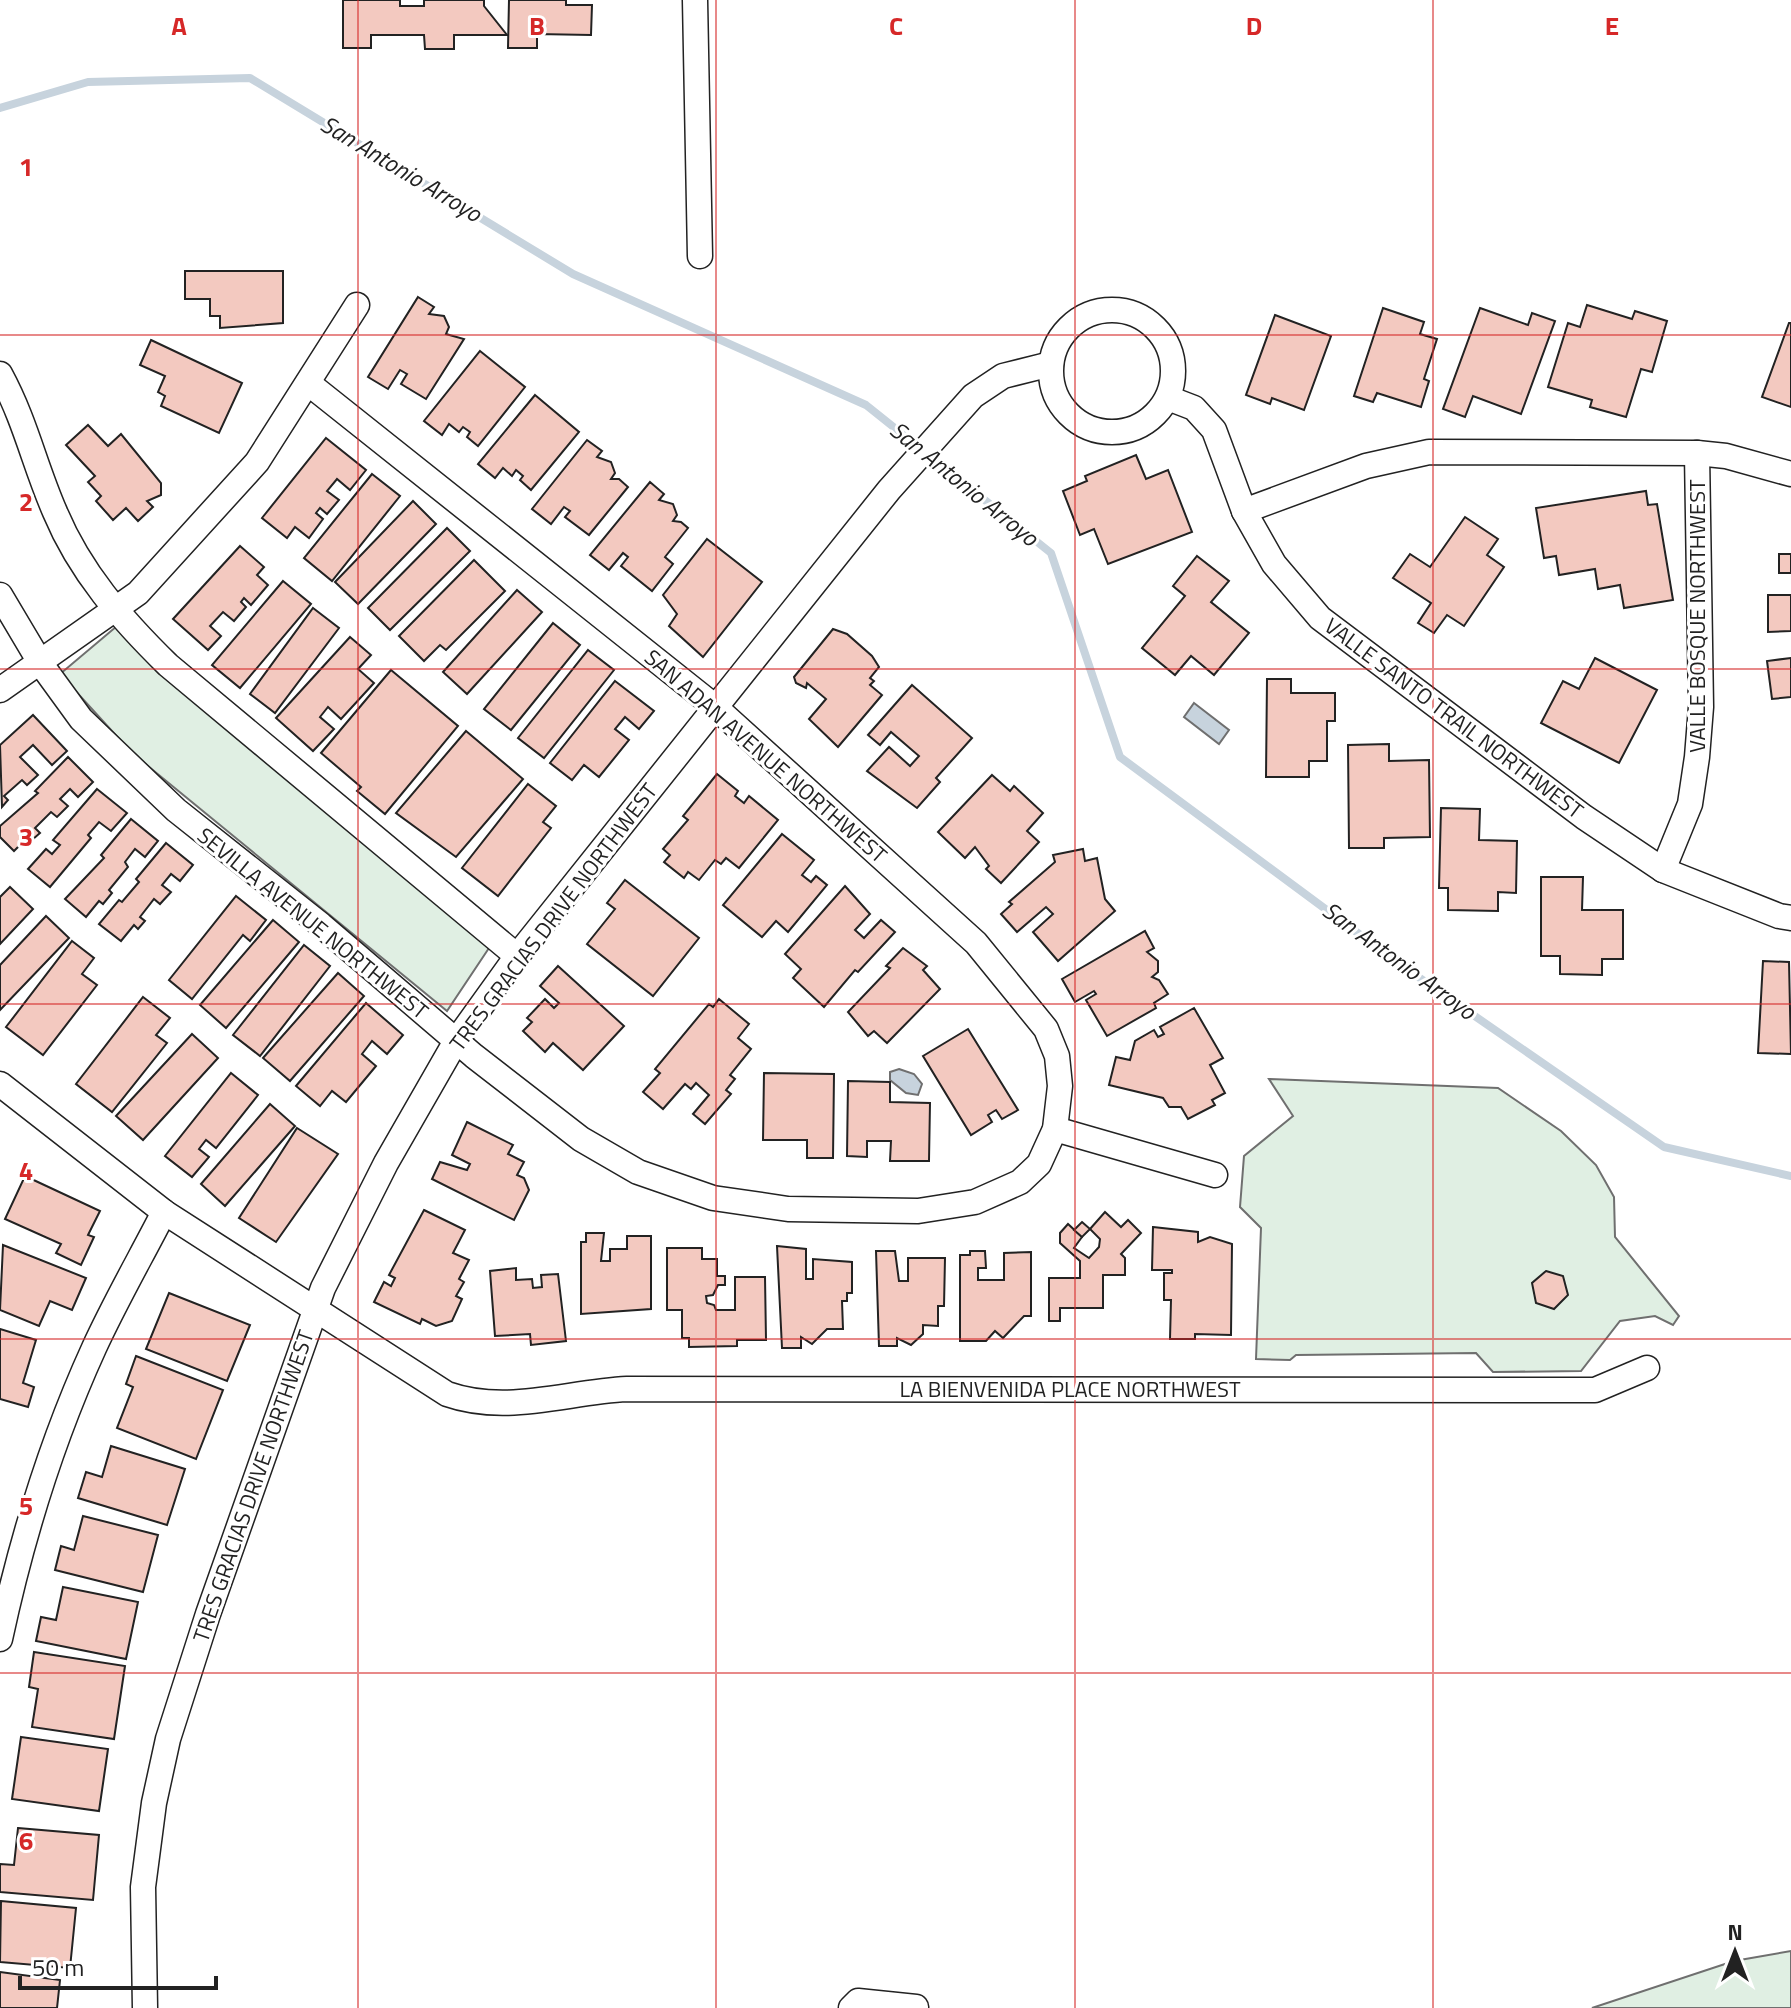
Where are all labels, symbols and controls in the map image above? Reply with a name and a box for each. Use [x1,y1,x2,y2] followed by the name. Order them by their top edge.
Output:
[171,6,187,45] text: A
[529,6,545,45] text: B
[889,6,903,45] text: C
[1246,6,1262,45] text: D
[1605,6,1619,45] text: E
[314,106,490,231] water label: San Antonio Arroyo
[19,147,33,186] text: 1
[883,412,1048,555] water label: San Antonio Arroyo
[1680,479,1714,753] street label: VALLE BOSQUE NORTHWEST
[19,482,33,521] text: 2
[1317,609,1591,827] street label: VALLE SANTO TRAIL NORTHWEST
[637,641,895,871] street label: SAN ADAN AVENUE NORTHWEST
[441,775,666,1058] street label: TRES GRACIAS DRIVE NORTHWEST
[19,817,33,856] text: 3
[190,819,436,1027] street label: SEVILLA AVENUE NORTHWEST
[1315,892,1485,1029] water label: San Antonio Arroyo
[19,1151,33,1190] text: 4
[184,1325,323,1647] street label: TRES GRACIAS DRIVE NORTHWEST
[899,1372,1241,1406] street label: LA BIENVENIDA PLACE NORTHWEST
[19,1486,33,1525] text: 5
[19,1821,33,1860] text: 6
[1695,1912,1775,1992] north arrow
[1727,1915,1743,1949] text: N
[20,1940,216,1990] scale bar
[32,1949,84,1985] text: 50 m

